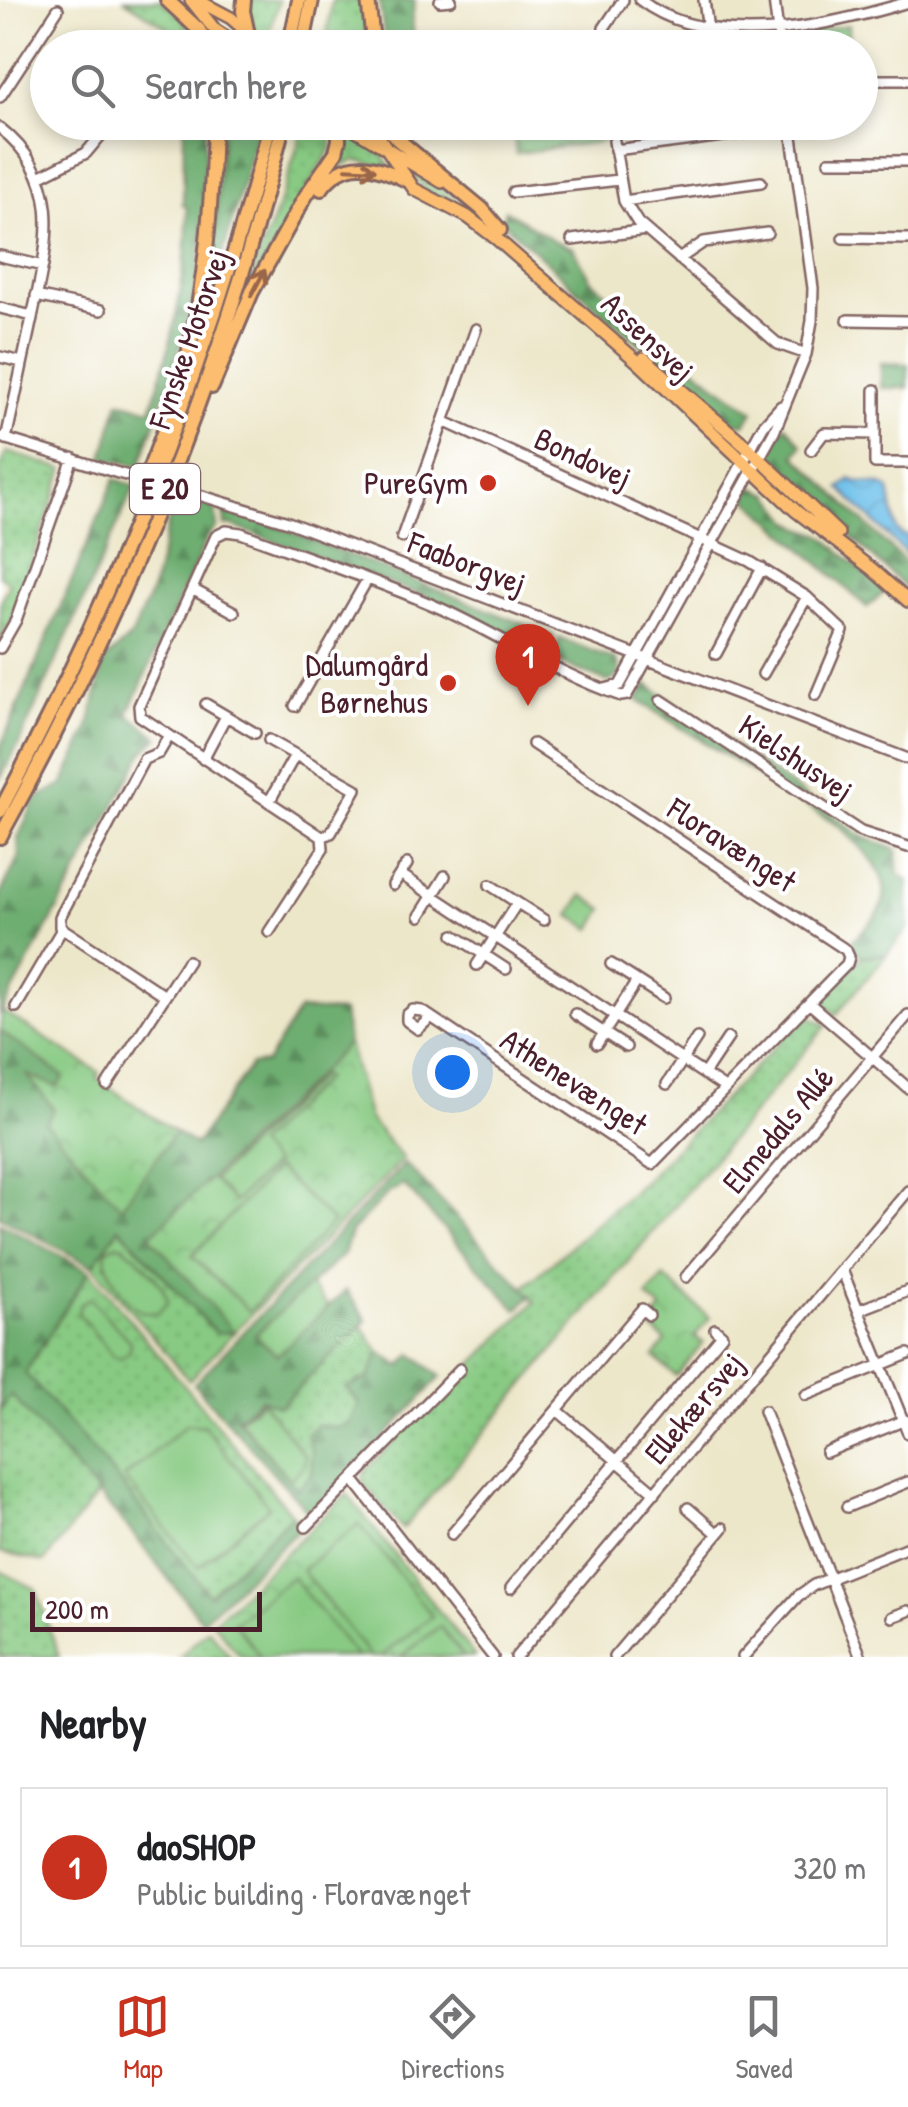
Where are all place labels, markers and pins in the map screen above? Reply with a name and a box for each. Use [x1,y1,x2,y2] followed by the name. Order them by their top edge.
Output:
[364,461,468,504] place label: PureGym
[477,472,499,494] marker: PureGym
[496,624,560,706] pin: 1
[306,643,428,723] place label: Dalumgård Børnehus
[437,672,459,694] marker: Dalumgård Børnehus

